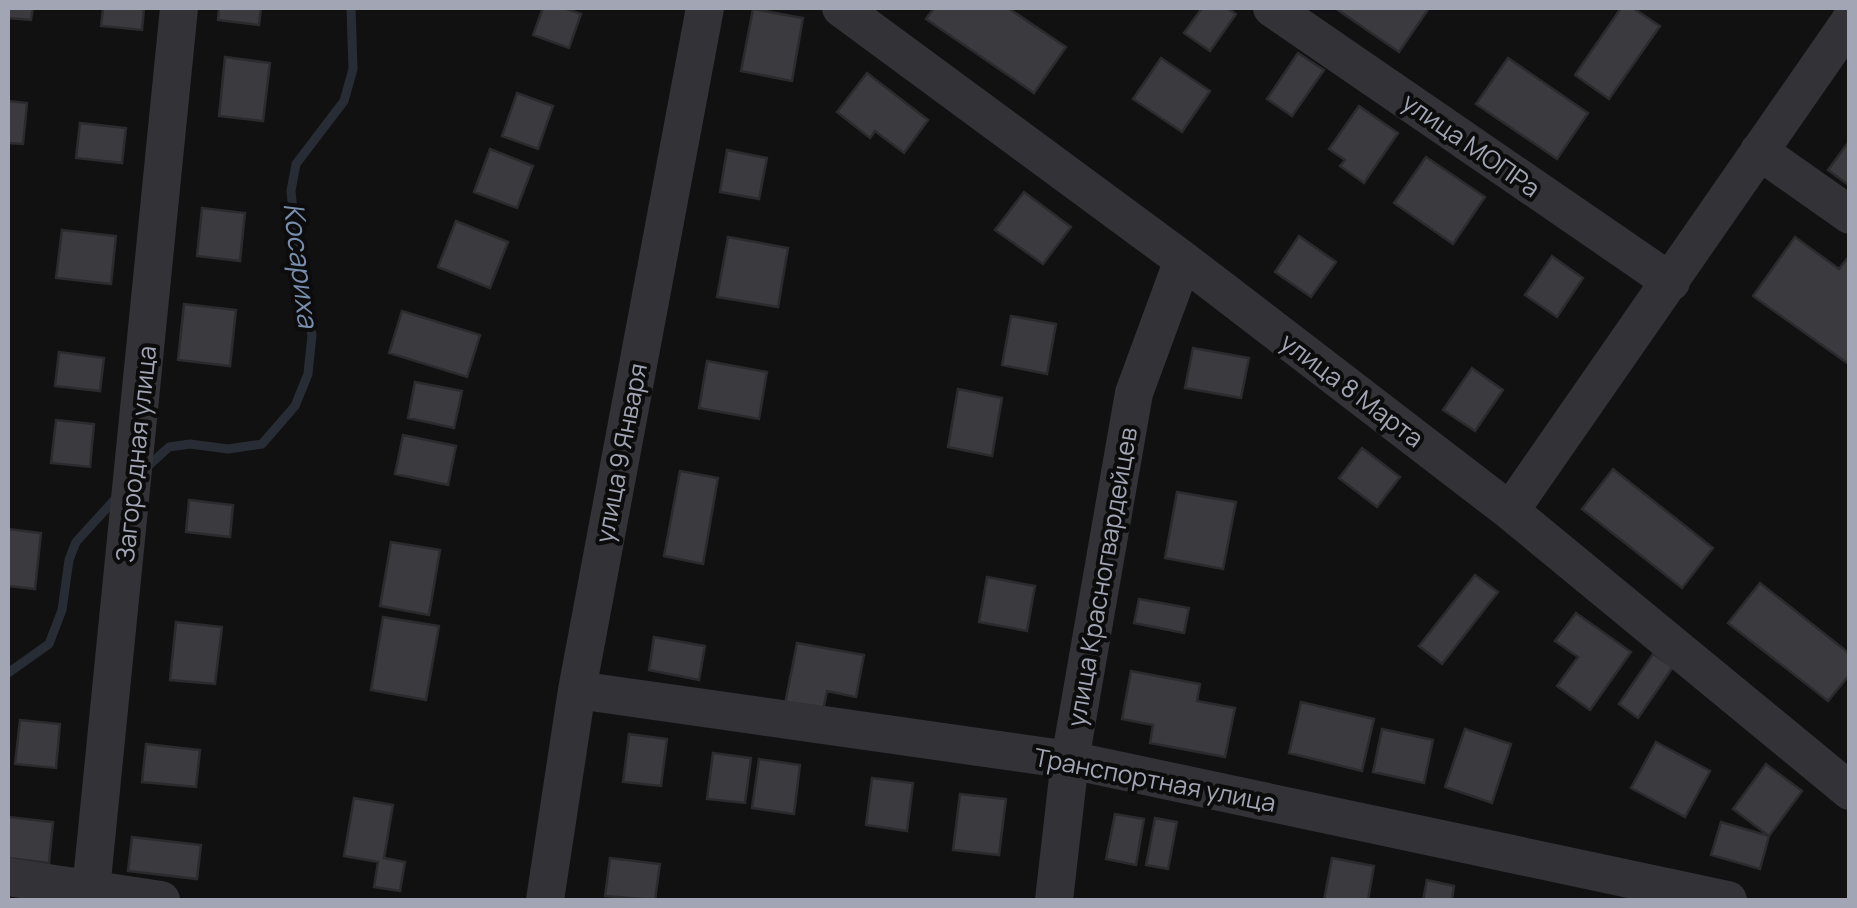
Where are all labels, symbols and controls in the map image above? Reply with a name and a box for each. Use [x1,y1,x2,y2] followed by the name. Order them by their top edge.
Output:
[1395,84,1547,205] street label: улица МОПРа
[276,200,329,331] water label: Косариха
[1274,324,1431,455] street label: улица 8 Марта
[107,344,164,564] street label: Загородная улица
[586,360,655,546] street label: улица 9 Января
[1058,424,1145,729] street label: улица Красногвардейцев
[1031,739,1279,820] street label: Транспортная улица

